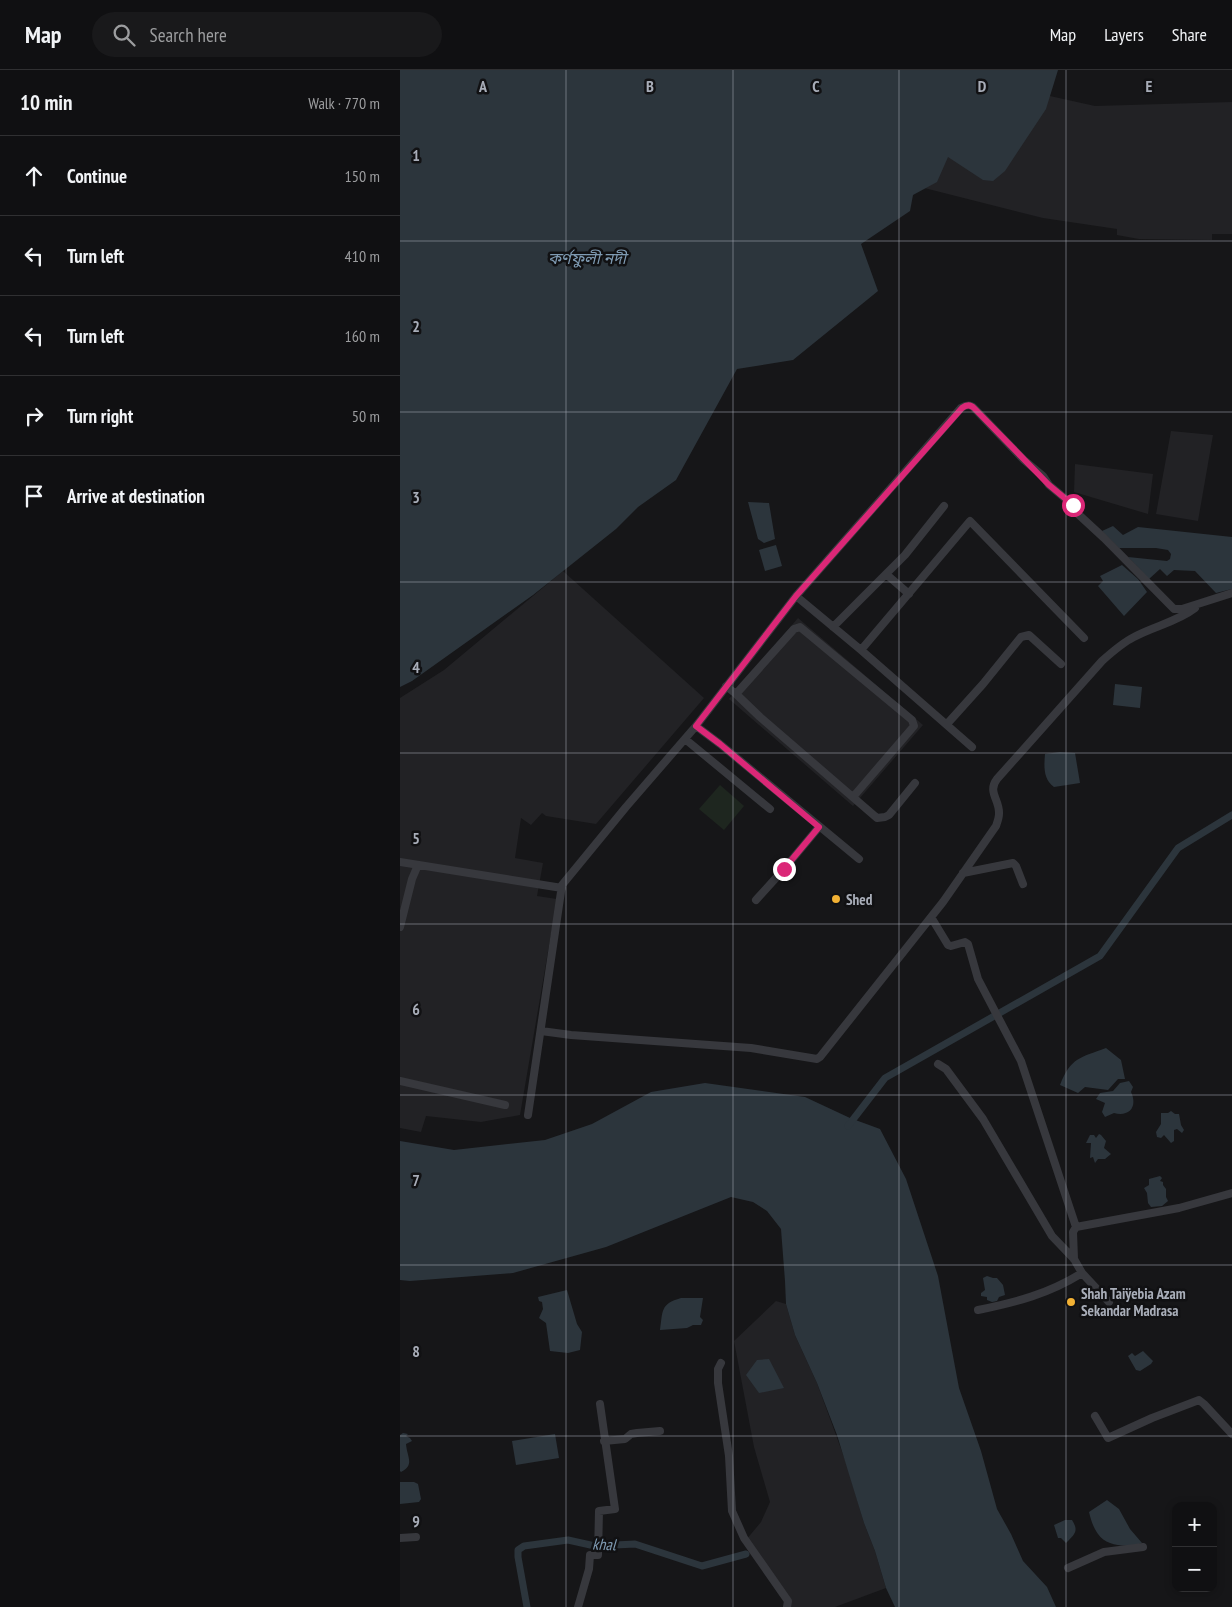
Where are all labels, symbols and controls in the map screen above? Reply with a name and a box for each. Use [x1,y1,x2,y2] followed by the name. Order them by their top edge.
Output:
[92,12,442,57] search box
[25,19,62,50] text: Map
[110,21,138,49] icon: search
[150,23,227,47] text: Search here
[1050,23,1076,46] text: Map
[1104,23,1144,46] text: Layers
[1172,23,1207,46] text: Share
[478,76,488,96] text: A
[646,76,654,96] text: B
[812,76,820,96] text: C
[978,76,987,96] text: D
[1146,76,1153,96] text: E
[20,89,72,116] text: 10 min
[308,93,380,113] text: Walk · 770 m
[412,145,420,165] text: 1
[20,162,48,190] icon: ahead
[67,164,127,188] text: Continue
[345,166,380,186] text: 150 m
[20,242,48,270] icon: left
[67,244,124,268] text: Turn left
[345,246,380,266] text: 410 m
[548,248,629,268] water label: কর্ণফুলী নদী
[412,316,420,336] text: 2
[20,322,48,350] icon: left
[67,324,124,348] text: Turn left
[345,326,380,346] text: 160 m
[20,402,48,430] icon: right
[67,404,133,428] text: Turn right
[352,406,380,426] text: 50 m
[20,482,48,510] icon: arrive
[67,484,205,508] text: Arrive at destination
[412,487,420,507] text: 3
[1062,494,1085,517] route start
[412,657,420,677] text: 4
[412,828,420,848] text: 5
[773,858,796,881] route end
[846,890,873,909] place label: Shed
[830,893,842,905] marker: Shed
[412,999,420,1019] text: 6
[412,1170,420,1190] text: 7
[1081,1284,1186,1320] place label: Shah Taiÿebia Azam Sekandar Madrasa
[1065,1296,1077,1308] marker: Shah Taiÿebia Azam Sekandar Madrasa
[412,1341,420,1361] text: 8
[1172,1502,1217,1592] map controls
[1172,1502,1217,1547] button: +
[412,1511,420,1531] text: 9
[592,1534,617,1554] water label: khal
[1172,1547,1217,1592] button: −

